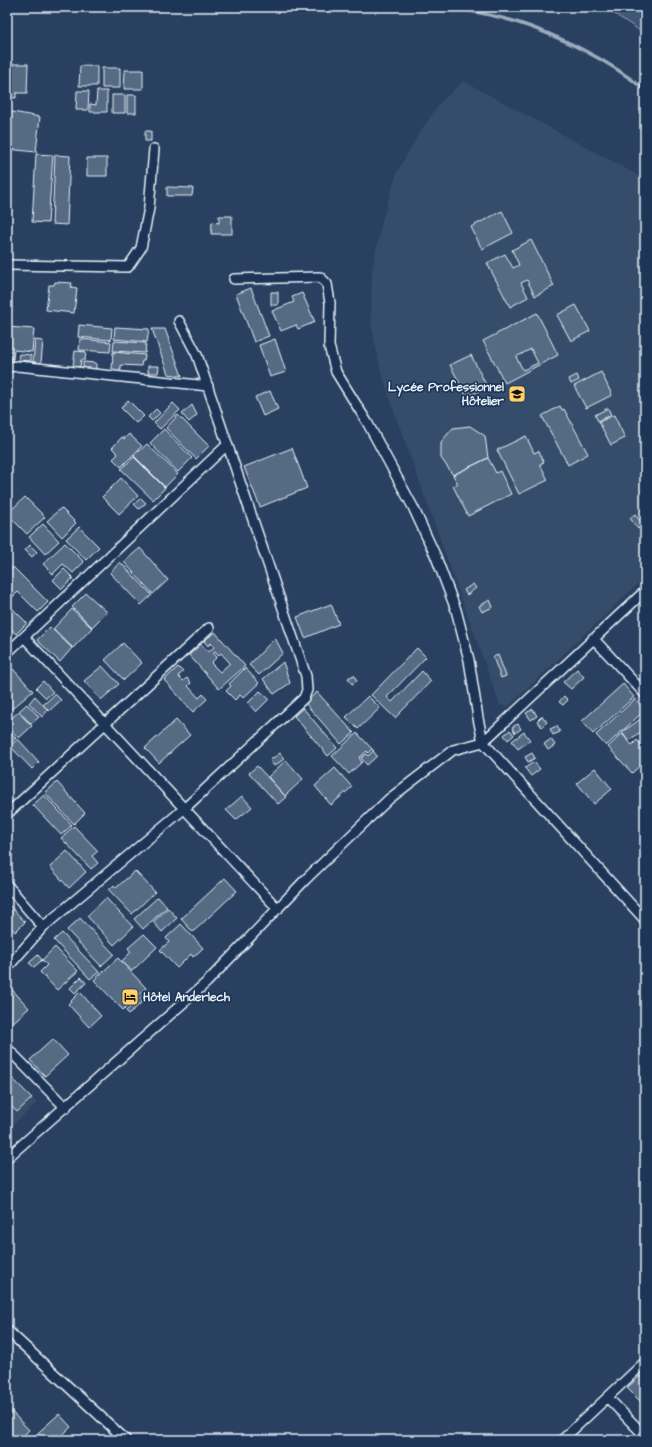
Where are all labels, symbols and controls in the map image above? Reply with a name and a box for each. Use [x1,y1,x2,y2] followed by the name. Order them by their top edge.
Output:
[388,379,504,410] place label: Lycée Professionnel Hôtelier
[507,384,527,404] school or university icon: Lycée Professionnel Hôtelier
[120,987,140,1007] hotel icon: Hôtel Anderlech
[143,989,231,1006] place label: Hôtel Anderlech

